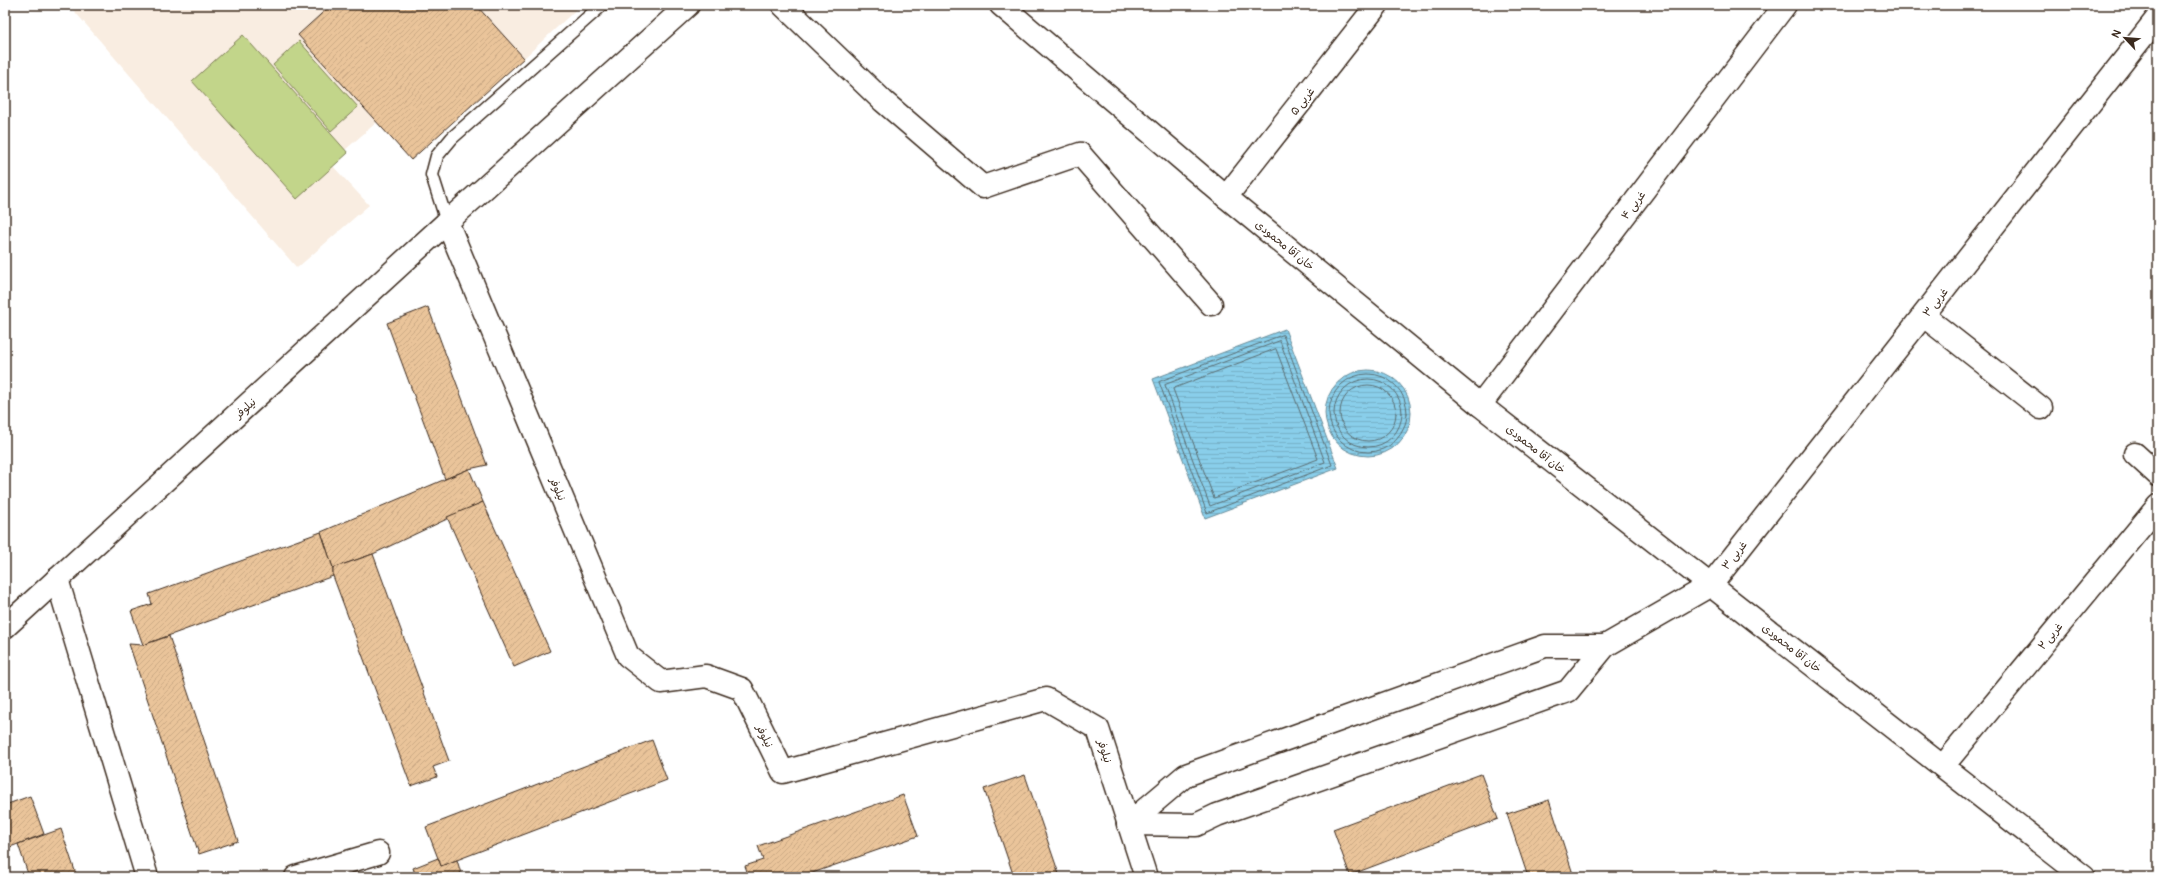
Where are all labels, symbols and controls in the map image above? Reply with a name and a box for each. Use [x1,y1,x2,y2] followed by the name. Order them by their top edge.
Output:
[2105,18,2145,58] north arrow
[2109,27,2124,40] text: N
[1288,85,1318,118] street label: ۵ غربی
[1618,188,1649,223] street label: ۴ غربی
[1252,218,1317,274] street label: خان آقا محمودی
[1920,285,1952,320] street label: ۳ غربی
[231,396,259,423] street label: نیلوفر
[1503,422,1568,477] street label: خان آقا محمودی
[546,475,568,503] street label: نیلوفر
[1719,538,1751,573] street label: ۳ غربی
[2035,620,2066,653] street label: ۲ غربی
[1759,621,1824,676] street label: خان آقا محمودی
[752,722,776,750] street label: نیلوفر
[1093,737,1114,765] street label: نیلوفر

